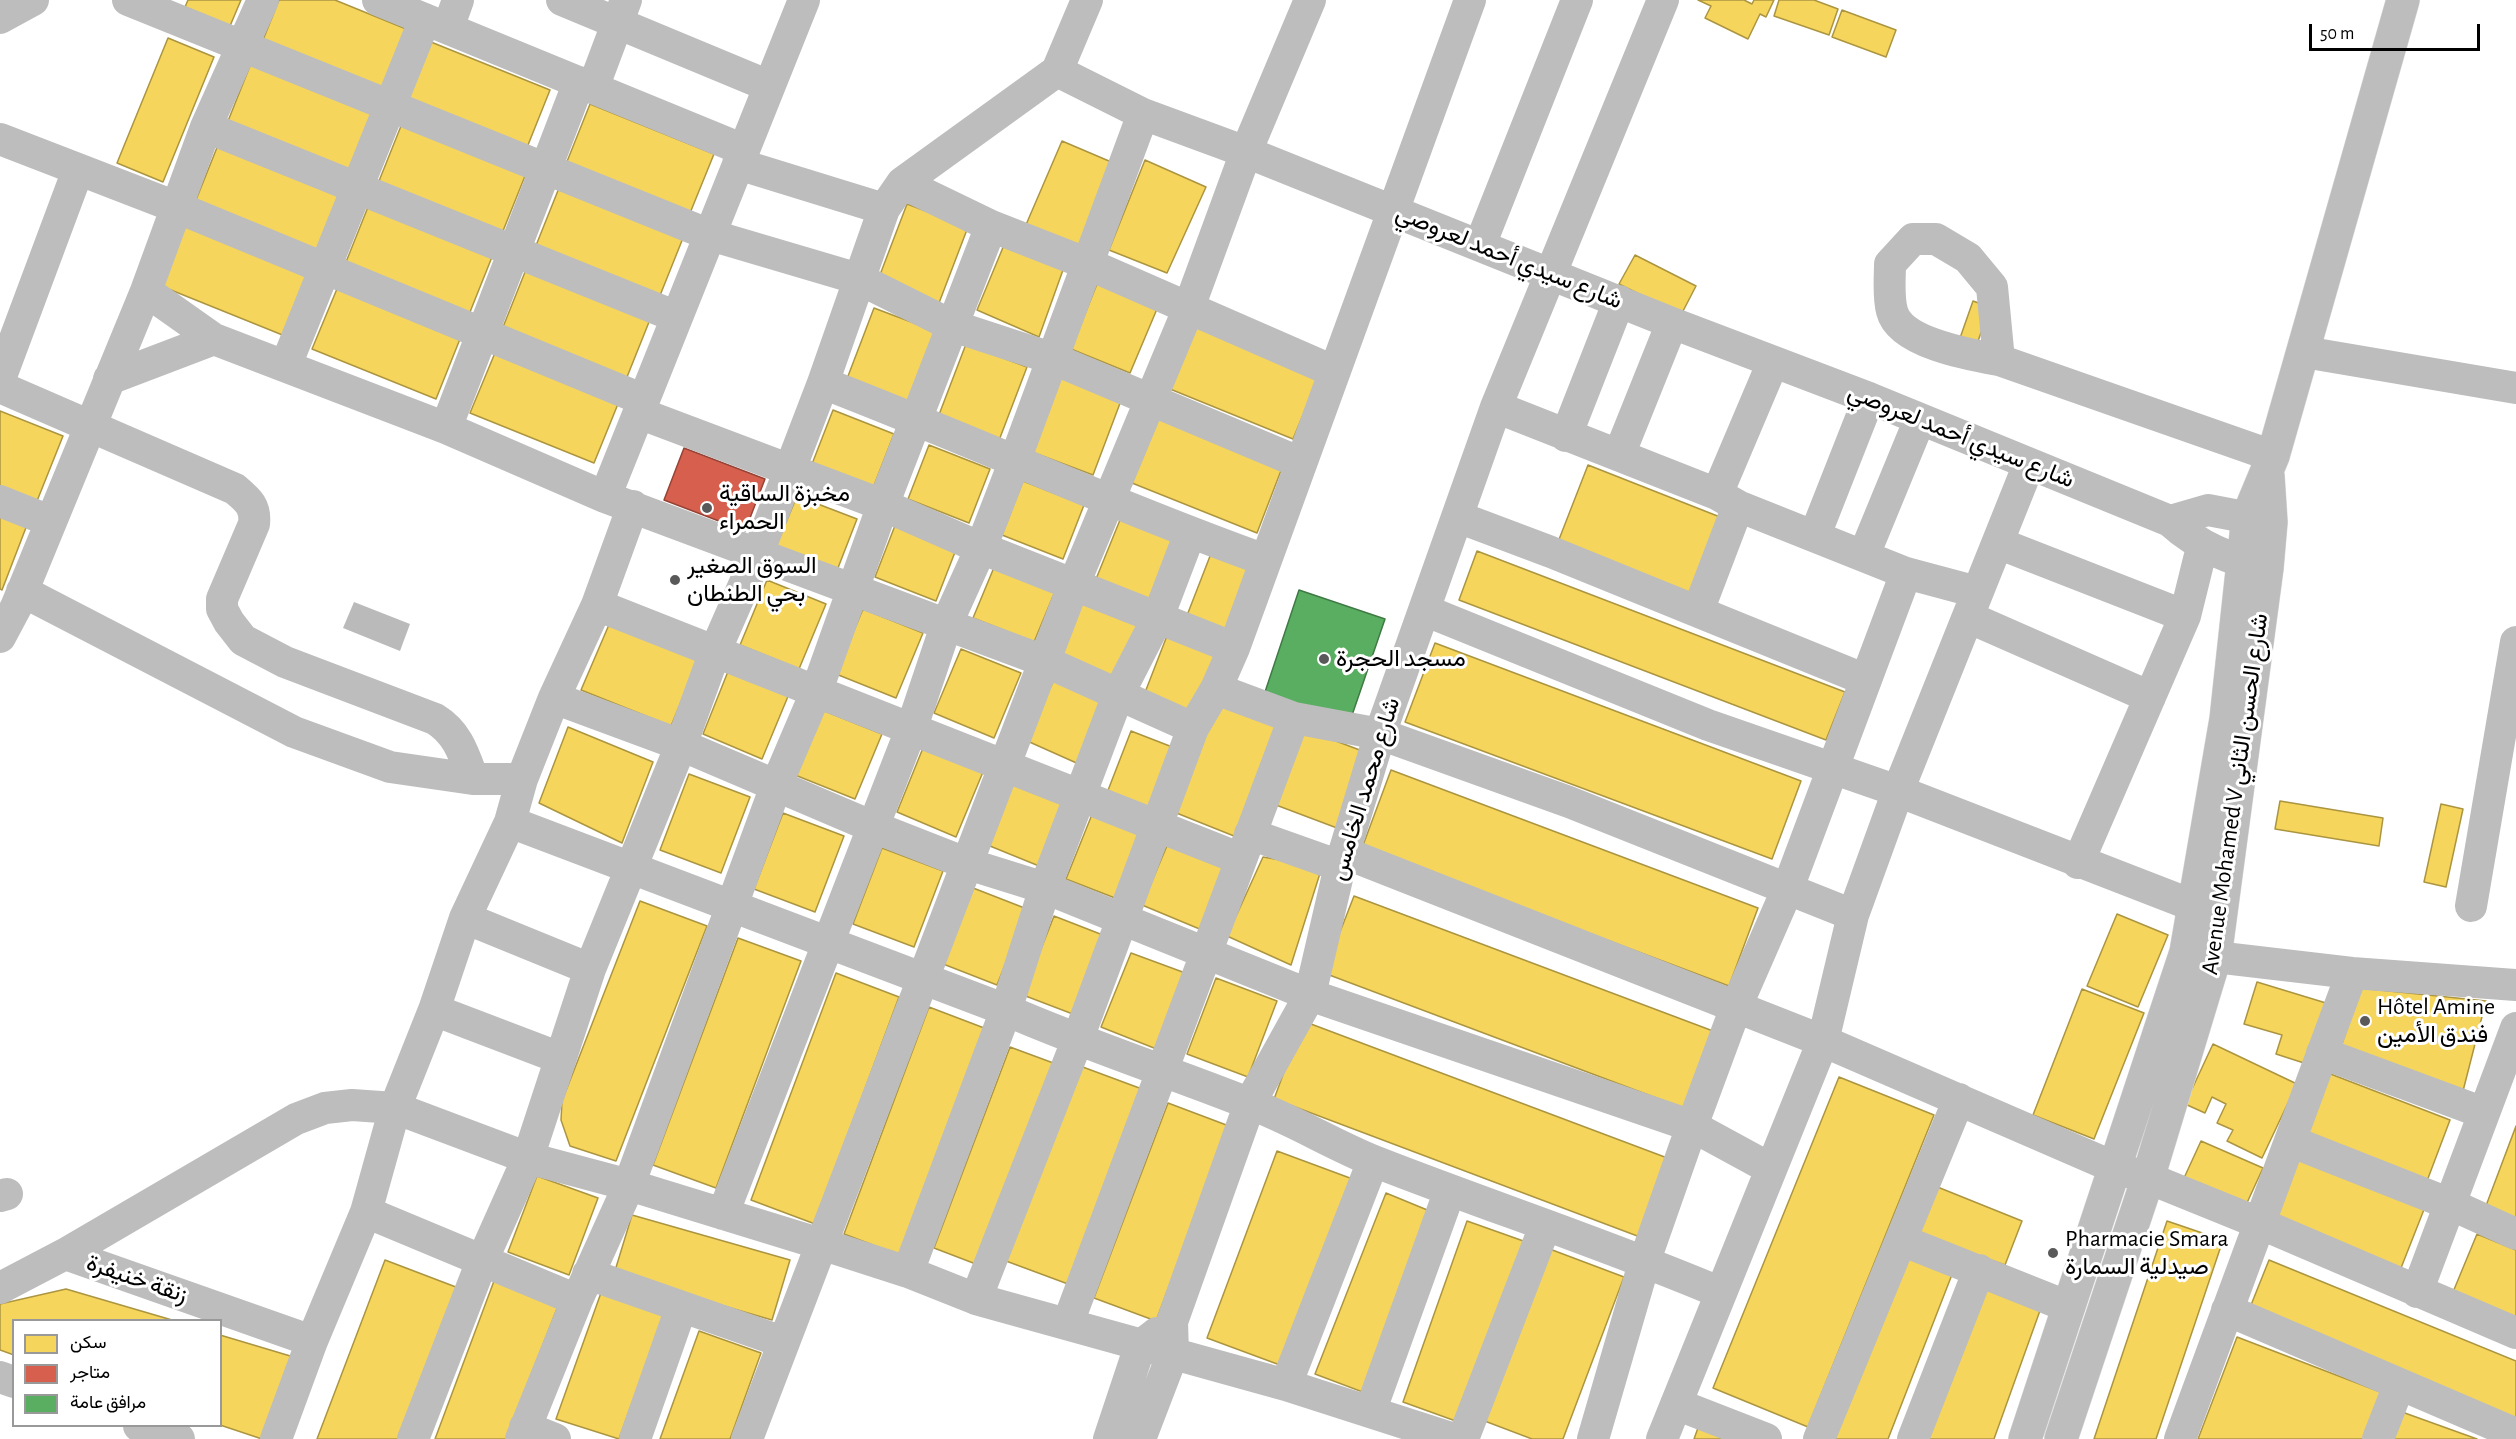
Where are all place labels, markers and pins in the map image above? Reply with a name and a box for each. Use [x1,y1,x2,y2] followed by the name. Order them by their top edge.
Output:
[719,480,850,536] place label: مخبزة الساقية الحمراء
[700,501,714,515] marker: مخبزة الساقية الحمراء
[687,552,817,608] place label: السوق الصغير بحي الطنطان
[668,573,682,587] marker: السوق الصغير بحي الطنطان
[1336,645,1466,673] place label: مسجد الحجرة
[1317,652,1331,666] marker: مسجد الحجرة
[2377,993,2495,1049] place label: Hôtel Amine فندق الأمين
[2358,1014,2372,1028] marker: Hôtel Amine فندق الأمين
[2065,1225,2229,1281] place label: Pharmacie Smara صيدلية السمارة
[2046,1246,2060,1260] marker: Pharmacie Smara صيدلية السمارة

